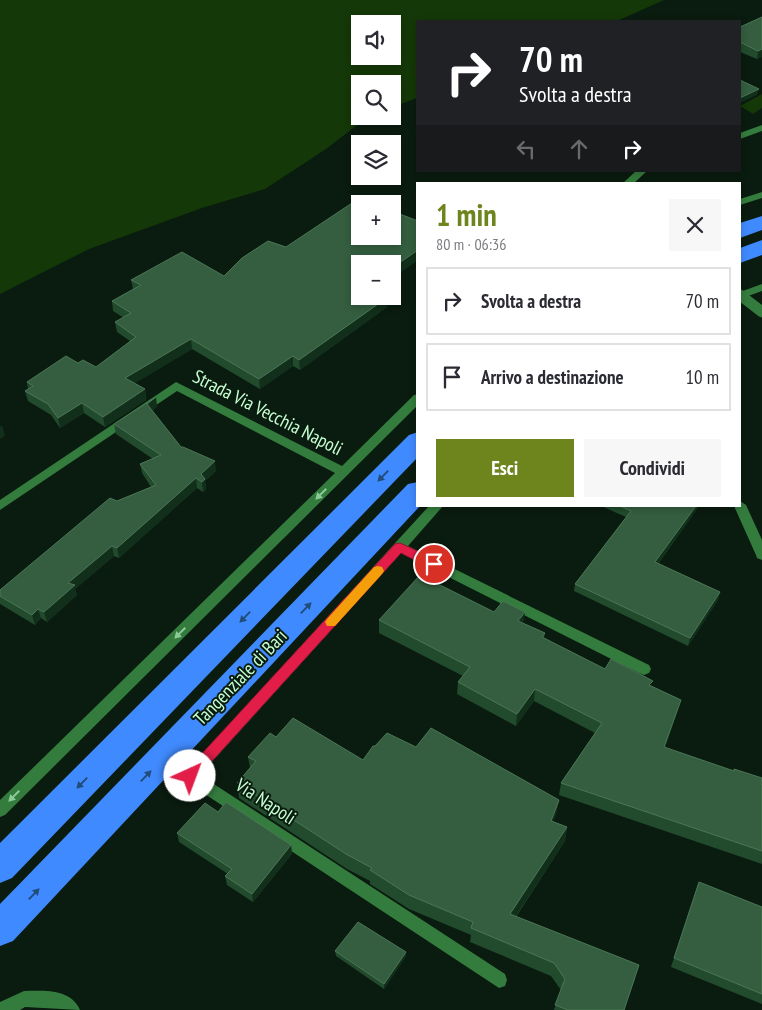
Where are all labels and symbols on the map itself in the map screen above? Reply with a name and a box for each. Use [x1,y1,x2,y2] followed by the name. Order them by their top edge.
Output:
[189,364,347,460] street label: Strada Via Vecchia Napoli
[378,469,390,481] one-way arrow
[315,488,327,500] one-way arrow
[413,543,455,585] pin
[300,602,312,614] one-way arrow
[239,610,251,622] one-way arrow
[188,624,292,730] street label: Tangenziale di Bari
[174,627,186,639] one-way arrow
[163,749,215,801] position arrow
[140,770,152,782] one-way arrow
[230,772,301,829] street label: Via Napoli
[77,777,89,789] one-way arrow
[8,790,20,802] one-way arrow
[28,888,40,900] one-way arrow

